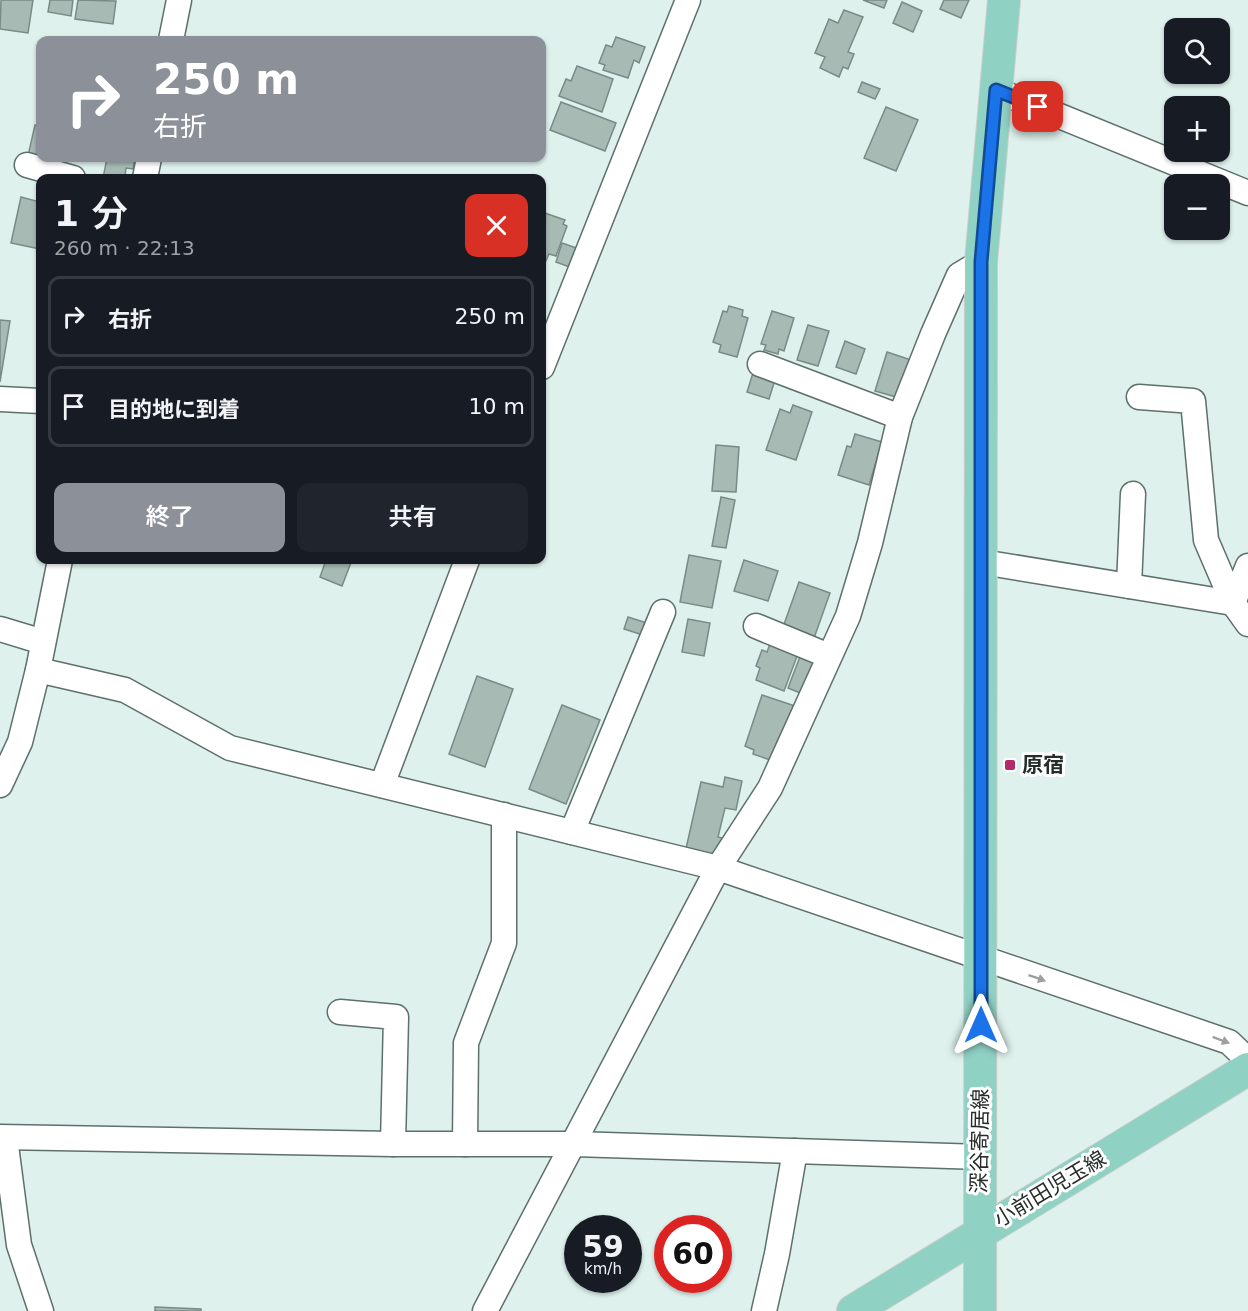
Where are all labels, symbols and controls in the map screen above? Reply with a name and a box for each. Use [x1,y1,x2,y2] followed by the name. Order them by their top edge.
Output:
[1164,18,1230,240] map controls
[1164,18,1230,84] button: search
[153,55,299,104] text: 250 m
[54,60,132,138] icon: right
[1012,81,1063,132] pin
[1021,90,1054,123] icon: arrive
[1164,96,1230,162] button: +
[153,111,207,142] text: 右折
[1164,174,1230,240] button: −
[54,193,128,234] text: 1 分
[465,194,528,257] button: close
[54,236,195,260] text: 260 m · 22:13
[57,300,90,333] icon: right
[455,304,525,329] text: 250 m
[108,307,152,332] text: 右折
[57,390,90,423] icon: arrive
[469,394,525,419] text: 10 m
[108,397,240,422] text: 目的地に到着
[54,483,285,552] button: 終了
[297,483,528,552] button: 共有
[1022,753,1064,777] place label: 原宿
[1003,758,1017,772] marker: 原宿
[1028,973,1046,983] one-way arrow
[949,993,1013,1057] position arrow
[1212,1036,1230,1045] one-way arrow
[967,1088,993,1194] street label: 深谷寄居線
[990,1146,1110,1232] street label: 小前田児玉線
[654,1215,732,1293] speed limit sign: 60
[582,1229,624,1264] text: 59
[584,1260,622,1278] text: km/h

